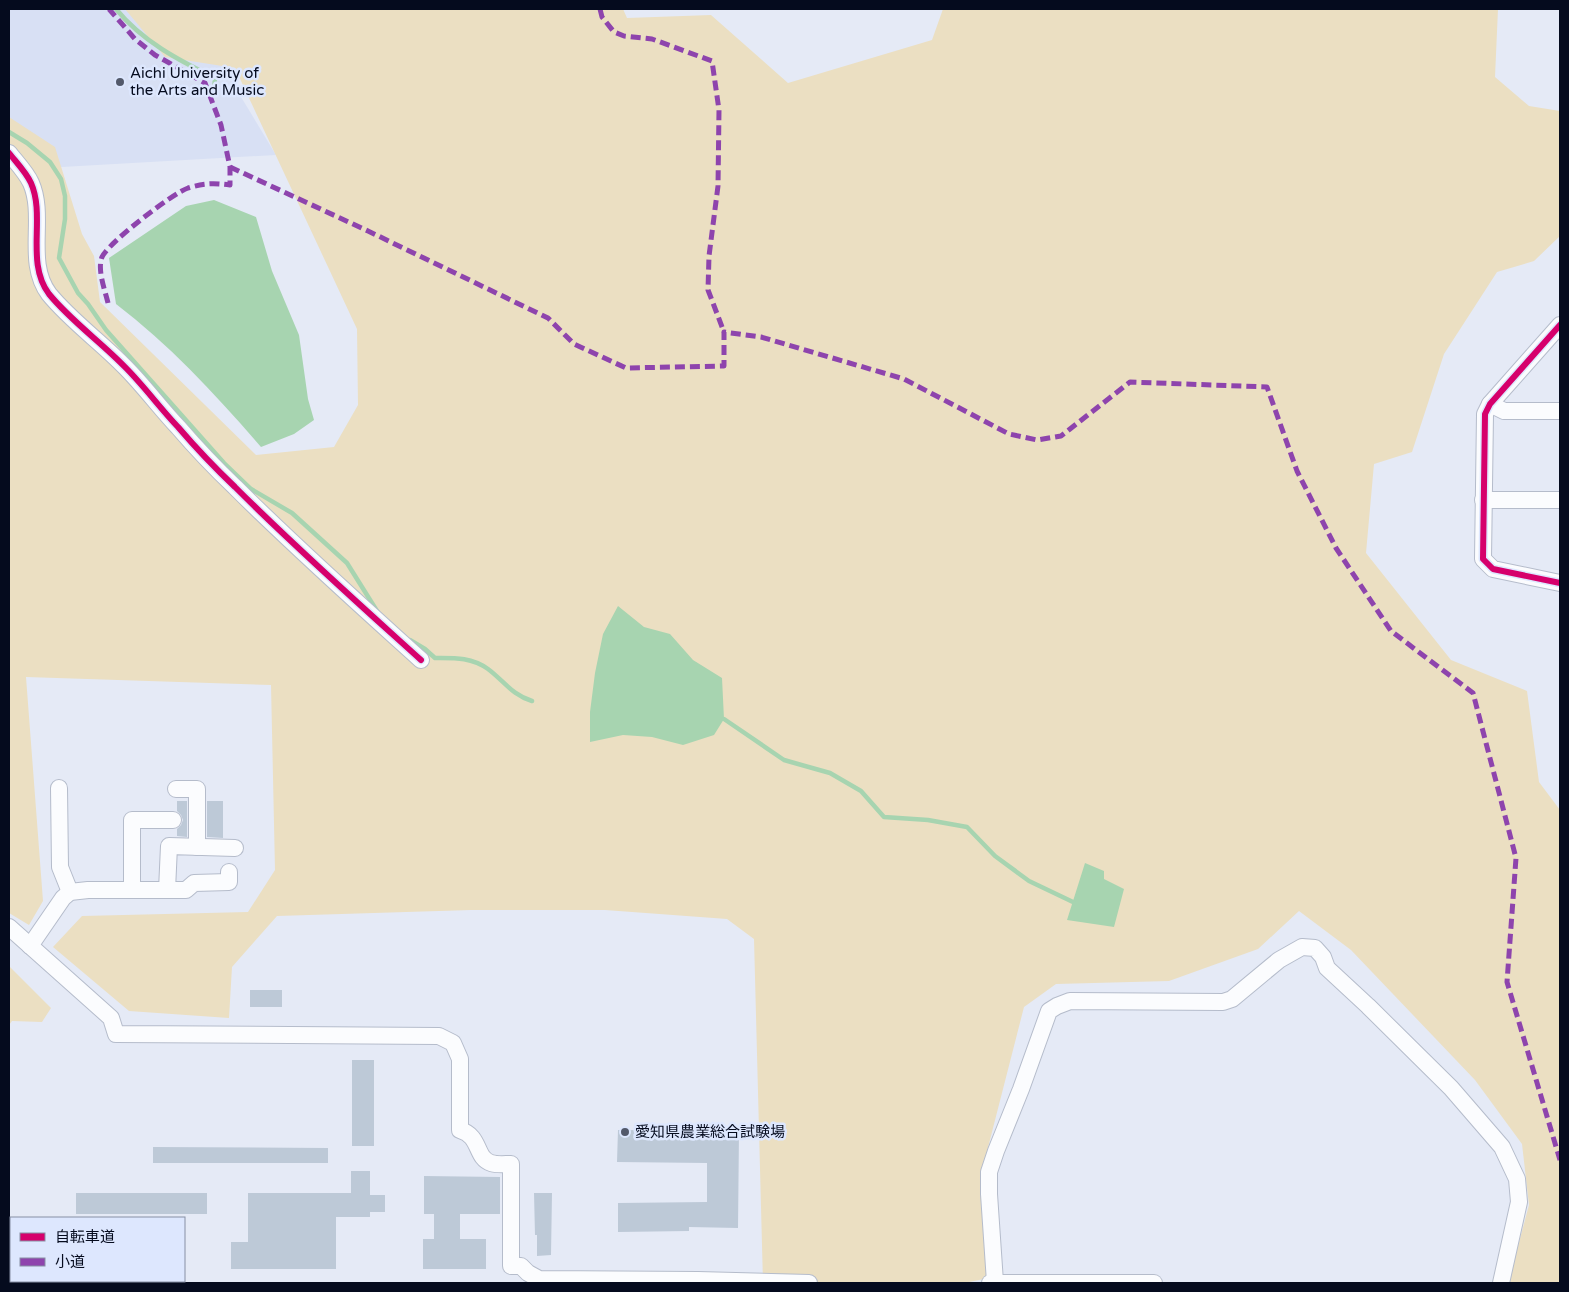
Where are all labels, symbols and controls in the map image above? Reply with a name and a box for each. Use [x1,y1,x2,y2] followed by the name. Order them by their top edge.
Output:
[130,64,264,99] place label: Aichi University of the Arts and Music
[114,76,126,88] marker: Aichi University of the Arts and Music
[635,1123,785,1141] place label: 愛知県農業総合試験場
[619,1126,631,1138] marker: 愛知県農業総合試験場
[10,1217,185,1282] legend
[55,1228,115,1246] text: 自転車道
[55,1253,85,1271] text: 小道

